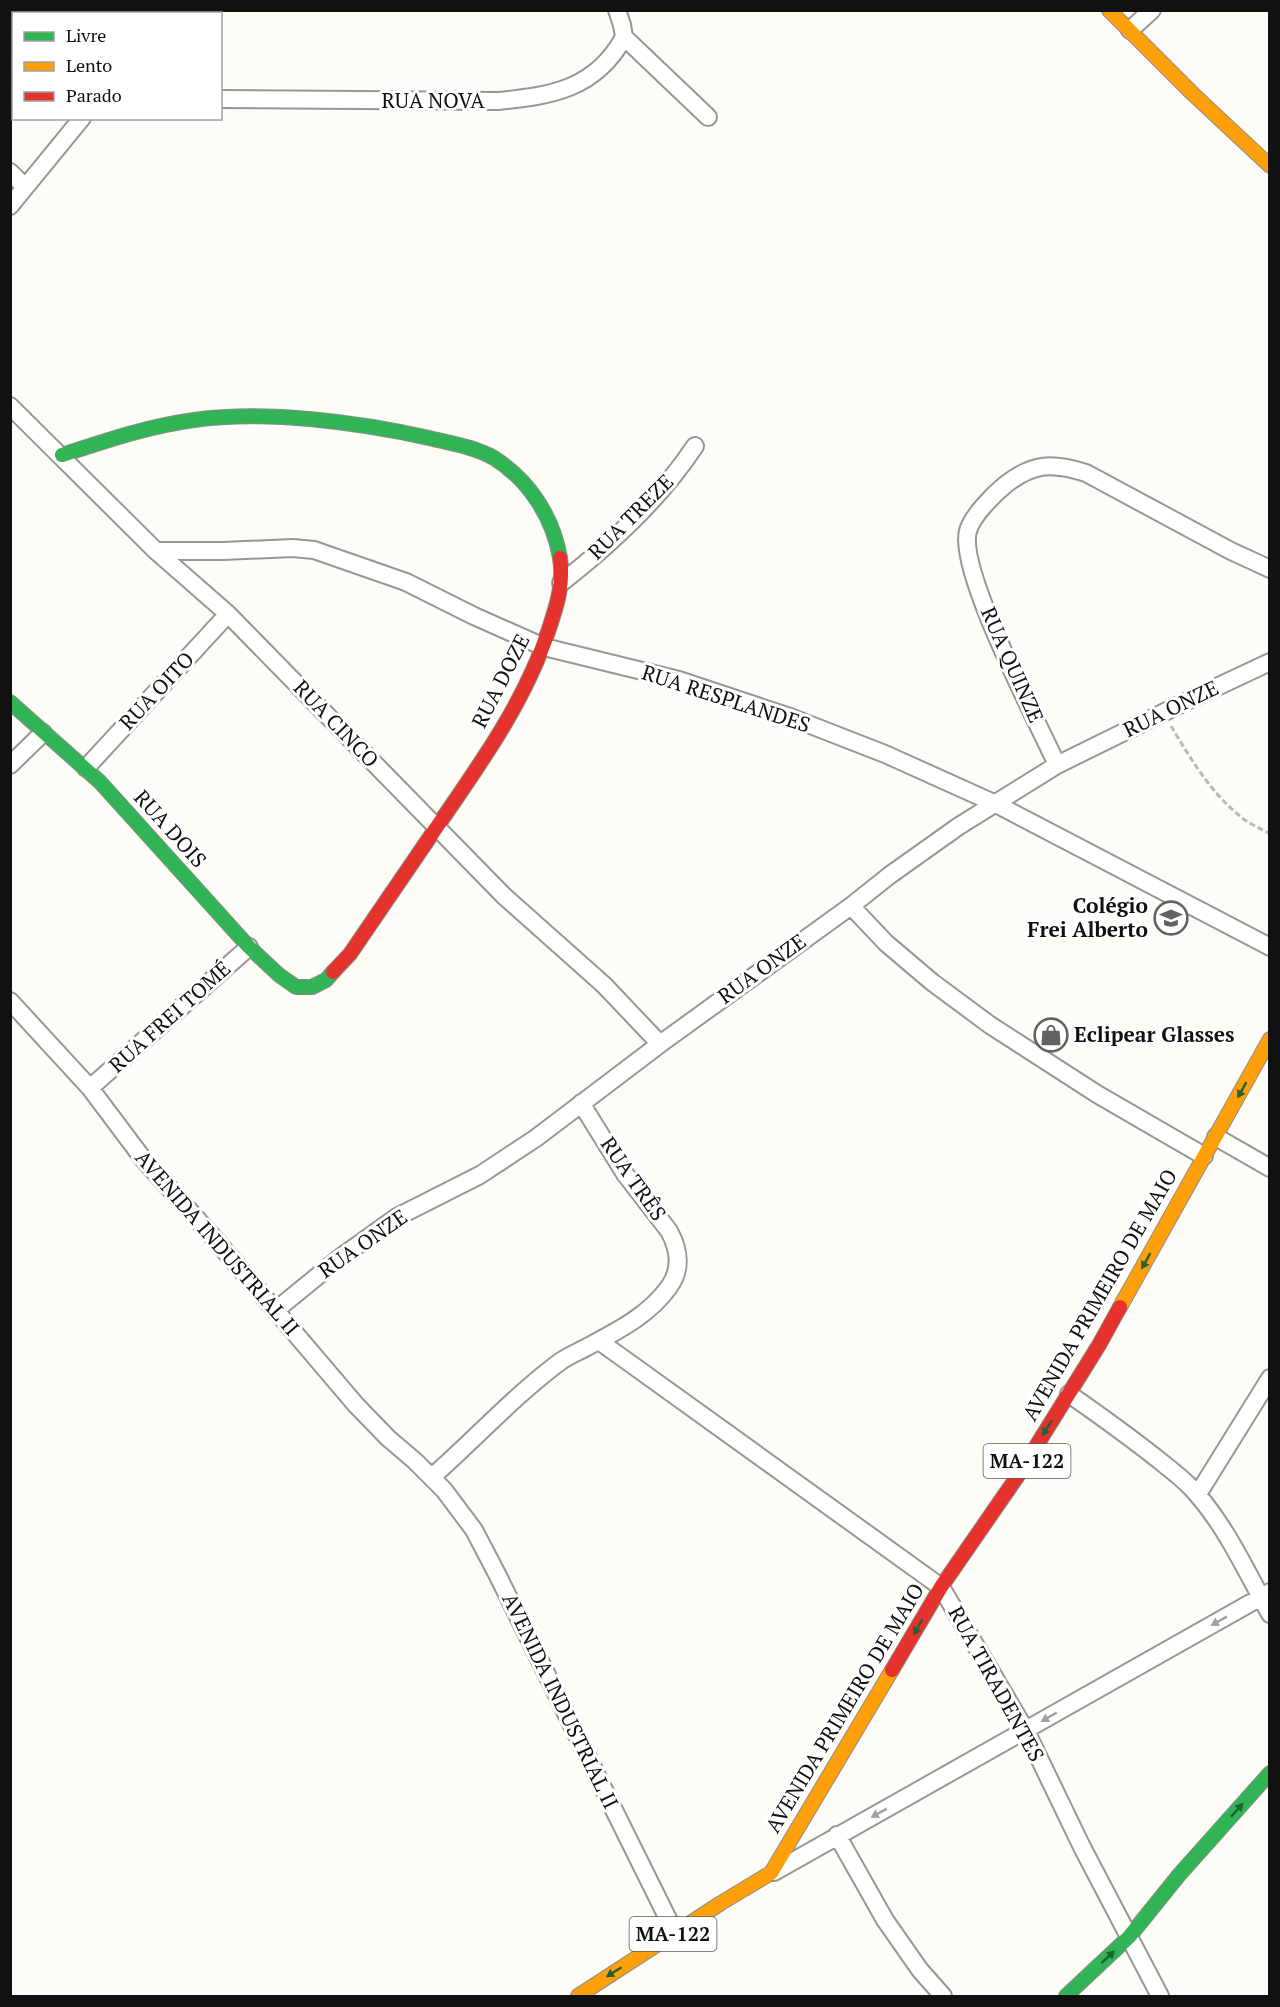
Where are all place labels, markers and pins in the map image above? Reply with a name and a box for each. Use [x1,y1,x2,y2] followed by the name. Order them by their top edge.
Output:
[1027,891,1148,943] place label: Colégio Frei Alberto
[1153,900,1189,936] school or university icon: Colégio Frei Alberto
[1033,1017,1069,1053] shop icon: Eclipear Glasses
[1074,1020,1235,1048] place label: Eclipear Glasses

